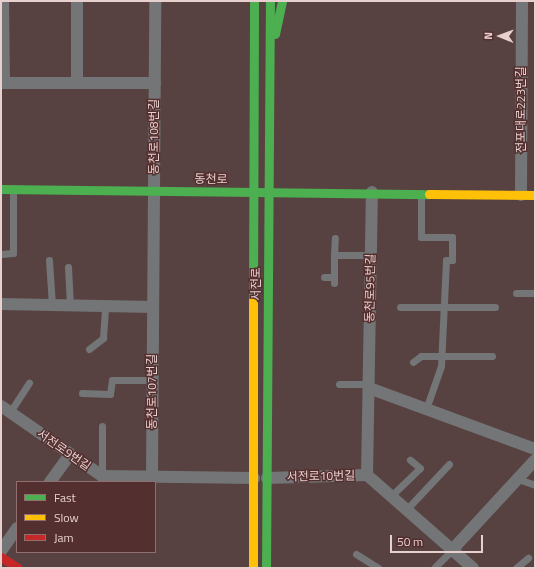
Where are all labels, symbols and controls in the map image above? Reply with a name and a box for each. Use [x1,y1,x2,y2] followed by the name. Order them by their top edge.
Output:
[480,16,520,56] north arrow
[480,32,496,40] text: N
[514,67,528,153] street label: 전포대로223번길
[147,99,161,175] street label: 동천로108번길
[194,172,228,186] street label: 동천로
[362,254,378,322] street label: 동천로95번길
[249,267,263,301] street label: 서전로
[145,354,159,430] street label: 동천로107번길
[35,426,93,474] street label: 서전로9번길
[287,468,355,484] street label: 서전로10번길
[16,481,156,553] legend
[54,488,76,507] text: Fast
[54,508,79,527] text: Slow
[392,527,485,553] scale bar
[54,528,74,547] text: Jam
[397,532,423,551] text: 50 m

